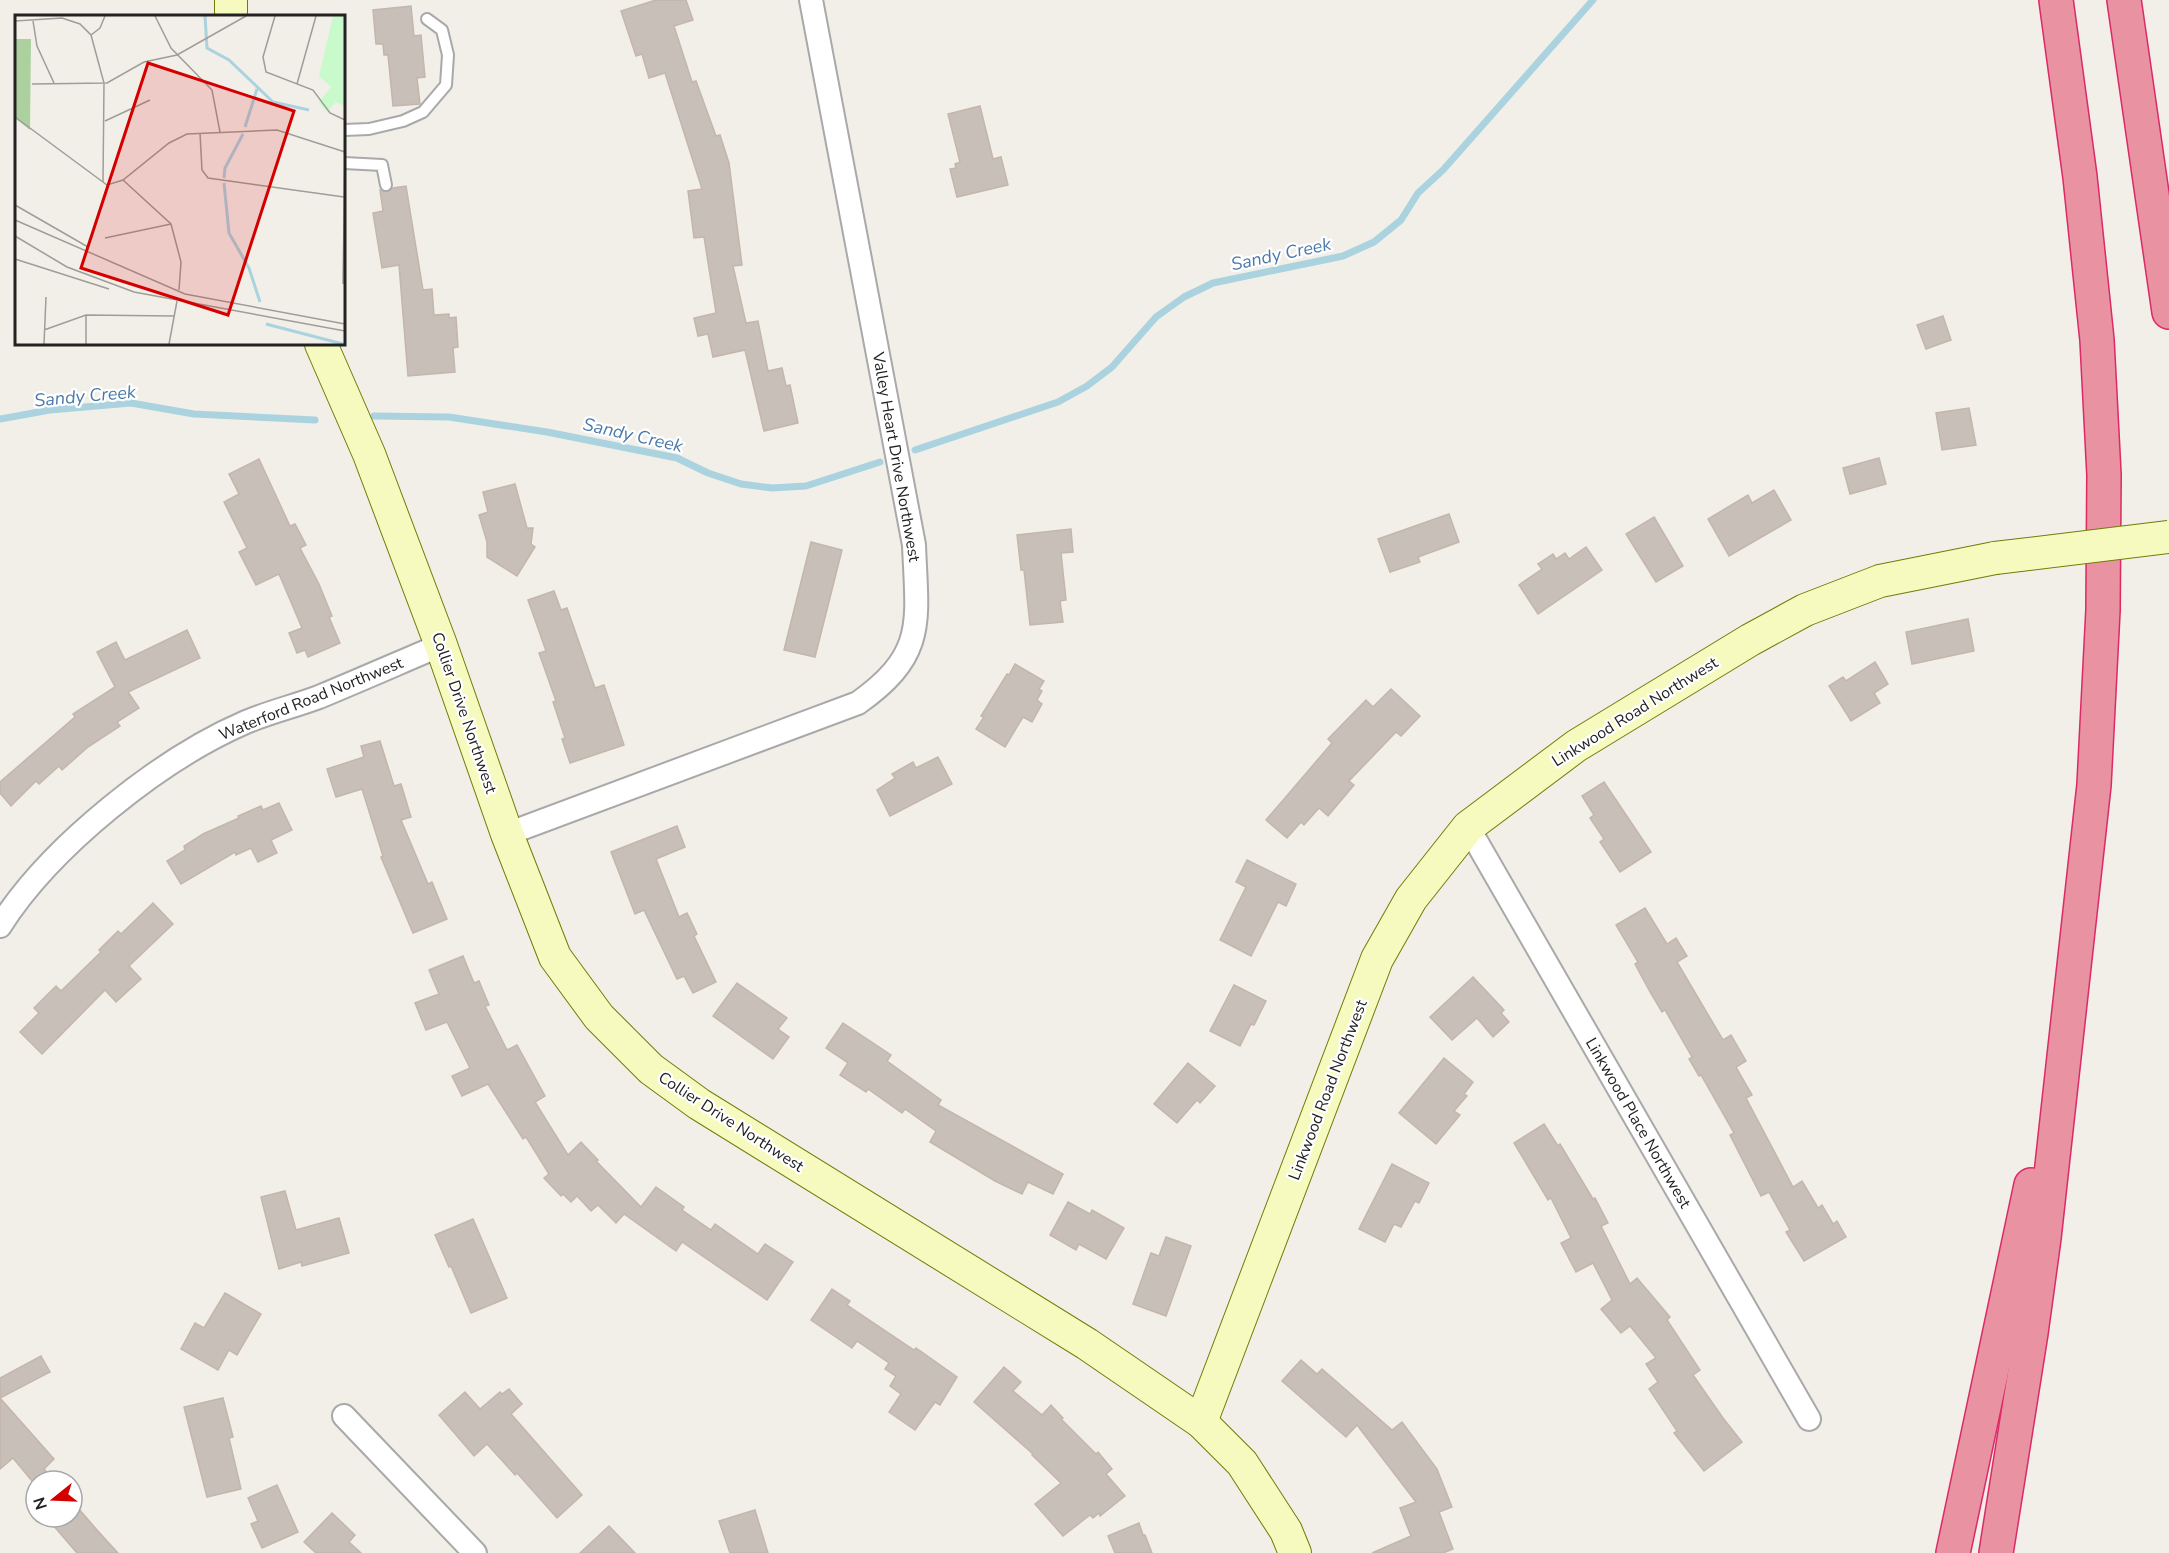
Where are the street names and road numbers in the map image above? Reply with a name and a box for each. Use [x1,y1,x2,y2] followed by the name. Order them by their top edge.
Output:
[867,350,925,564] street label: Valley Heart Drive Northwest
[426,629,502,797] street label: Collier Drive Northwest
[216,652,407,746] street label: Waterford Road Northwest
[1548,652,1722,772] street label: Linkwood Road Northwest
[1283,996,1373,1183] street label: Linkwood Road Northwest
[1580,1034,1696,1213] street label: Linkwood Place Northwest
[654,1067,808,1178] street label: Collier Drive Northwest

